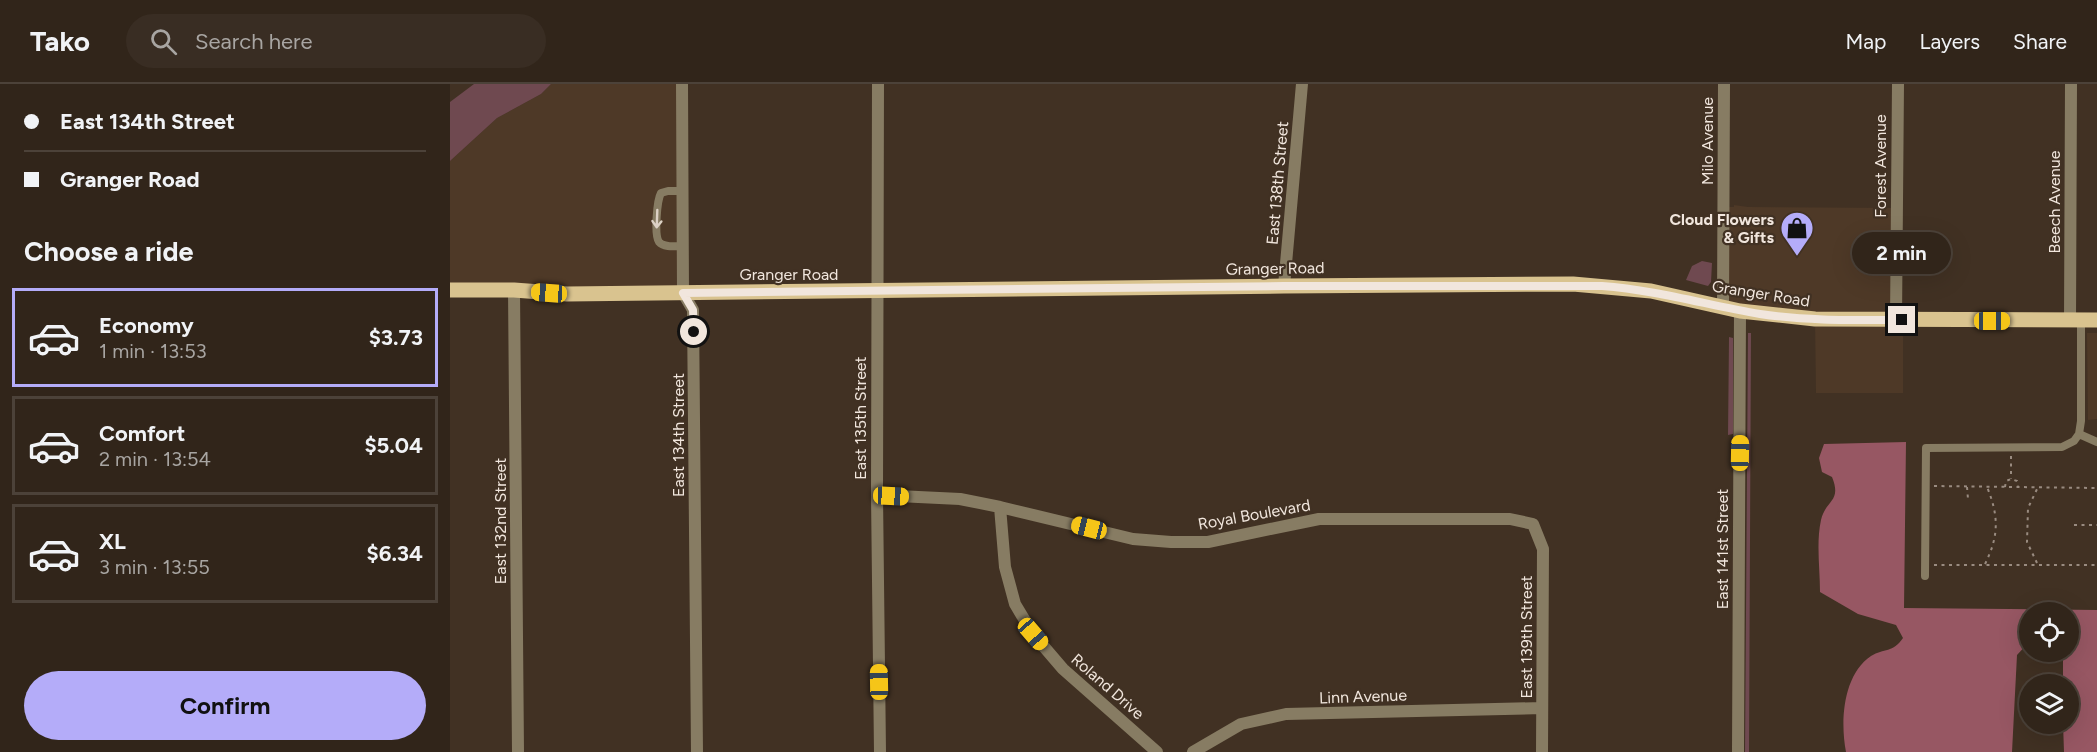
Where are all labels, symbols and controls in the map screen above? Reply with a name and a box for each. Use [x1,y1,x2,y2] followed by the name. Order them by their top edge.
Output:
[126,14,546,68] search box
[30,24,90,58] text: Tako
[147,25,180,58] icon: search
[195,28,313,55] text: Search here
[1846,29,1886,54] text: Map
[1919,29,1980,54] text: Layers
[2013,29,2067,54] text: Share
[1698,97,1717,185] street label: Milo Avenue
[60,108,235,135] text: East 134th Street
[1871,114,1890,218] street label: Forest Avenue
[1263,120,1292,246] street label: East 138th Street
[2045,150,2064,253] street label: Beech Avenue
[60,166,200,193] text: Granger Road
[652,208,663,228] one-way arrow
[1670,210,1775,247] place label: Cloud Flowers & Gifts
[1779,210,1815,257] shop icon: Cloud Flowers & Gifts
[1852,233,1952,275] callout: 2 min
[24,235,193,268] text: Choose a ride
[1876,241,1927,265] text: 2 min
[1225,258,1325,279] street label: Granger Road
[740,265,838,284] street label: Granger Road
[1711,276,1811,311] street label: Granger Road
[530,283,568,303] car
[1888,306,1915,333] route end
[27,311,81,365] icon: car
[99,312,194,339] text: Economy
[1974,312,2010,330] car
[680,318,707,345] route start
[369,324,423,351] text: $3.73
[99,339,207,363] text: 1 min · 13:53
[851,356,870,480] street label: East 135th Street
[669,373,688,497] street label: East 134th Street
[27,419,81,473] icon: car
[99,420,185,447] text: Comfort
[364,432,423,459] text: $5.04
[1731,435,1749,471] car
[99,447,211,471] text: 2 min · 13:54
[491,458,510,584] street label: East 132nd Street
[873,486,909,506] car
[1713,489,1732,609] street label: East 141st Street
[1196,495,1312,534] street label: Royal Boulevard
[1069,515,1109,541] car
[27,527,81,581] icon: car
[99,528,126,555] text: XL
[366,540,423,567] text: $6.34
[99,555,210,579] text: 3 min · 13:55
[1517,575,1536,699] street label: East 139th Street
[2019,602,2079,734] map controls
[2019,602,2079,662] button: locate
[1014,615,1052,653] car
[1067,650,1148,723] street label: Roland Drive
[870,664,888,700] car
[24,671,426,740] button: Confirm
[2019,674,2079,734] button: layers
[1319,685,1408,708] street label: Linn Avenue

